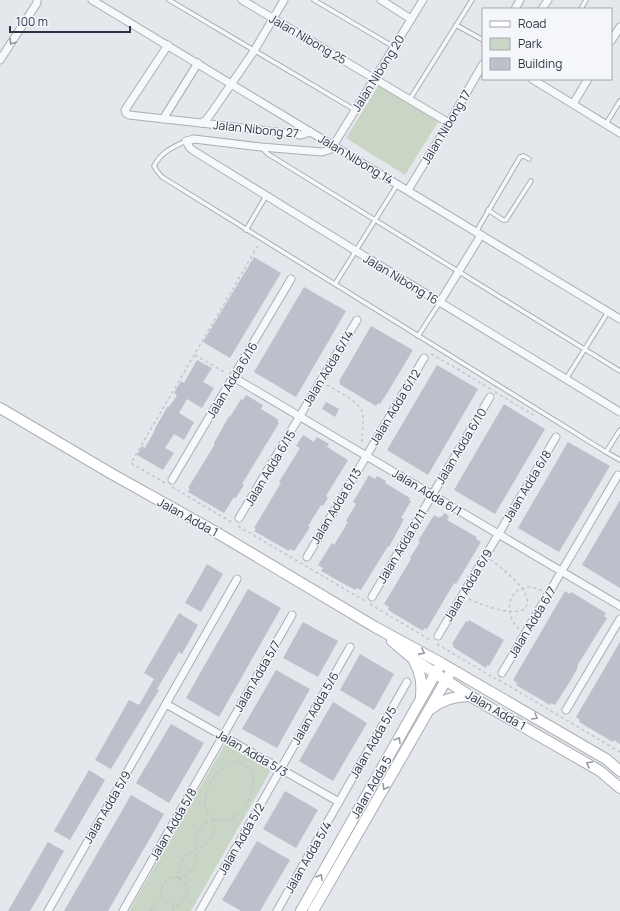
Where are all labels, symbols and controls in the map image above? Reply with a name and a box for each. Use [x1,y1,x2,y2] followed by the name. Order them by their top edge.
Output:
[10,8,130,34] scale bar
[482,8,612,80] legend
[266,10,350,68] street label: Jalan Nibong 25
[16,13,48,30] text: 100 m
[518,15,546,32] text: Road
[348,31,408,115] street label: Jalan Nibong 20
[518,35,543,52] text: Park
[9,38,17,45] one-way arrow
[518,55,562,72] text: Building
[417,87,475,167] street label: Jalan Nibong 17
[212,116,300,142] street label: Jalan Nibong 27
[315,130,397,188] street label: Jalan Nibong 14
[360,250,442,308] street label: Jalan Nibong 16
[299,327,357,409] street label: Jalan Adda 6/14
[202,339,262,421] street label: Jalan Adda 6/16
[366,366,424,448] street label: Jalan Adda 6/12
[432,405,490,487] street label: Jalan Adda 6/10
[241,427,299,509] street label: Jalan Adda 6/15
[499,447,555,525] street label: Jalan Adda 6/8
[389,464,465,520] street label: Jalan Adda 6/1
[307,465,365,547] street label: Jalan Adda 6/13
[155,493,221,541] street label: Jalan Adda 1
[373,506,431,586] street label: Jalan Adda 6/11
[440,546,496,624] street label: Jalan Adda 6/9
[504,583,560,661] street label: Jalan Adda 6/7
[230,637,284,715] street label: Jalan Adda 5/7
[418,648,425,655] one-way arrow
[287,669,343,747] street label: Jalan Adda 5/6
[463,686,529,734] street label: Jalan Adda 1
[345,703,401,781] street label: Jalan Adda 5/5
[531,713,538,720] one-way arrow
[213,726,291,780] street label: Jalan Adda 5/3
[393,737,400,744] one-way arrow
[346,753,396,821] street label: Jalan Adda 5
[586,762,593,769] one-way arrow
[79,768,135,846] street label: Jalan Adda 5/9
[383,783,390,790] one-way arrow
[145,785,201,863] street label: Jalan Adda 5/8
[214,800,269,878] street label: Jalan Adda 5/2
[280,818,336,896] street label: Jalan Adda 5/4
[315,874,322,881] one-way arrow

